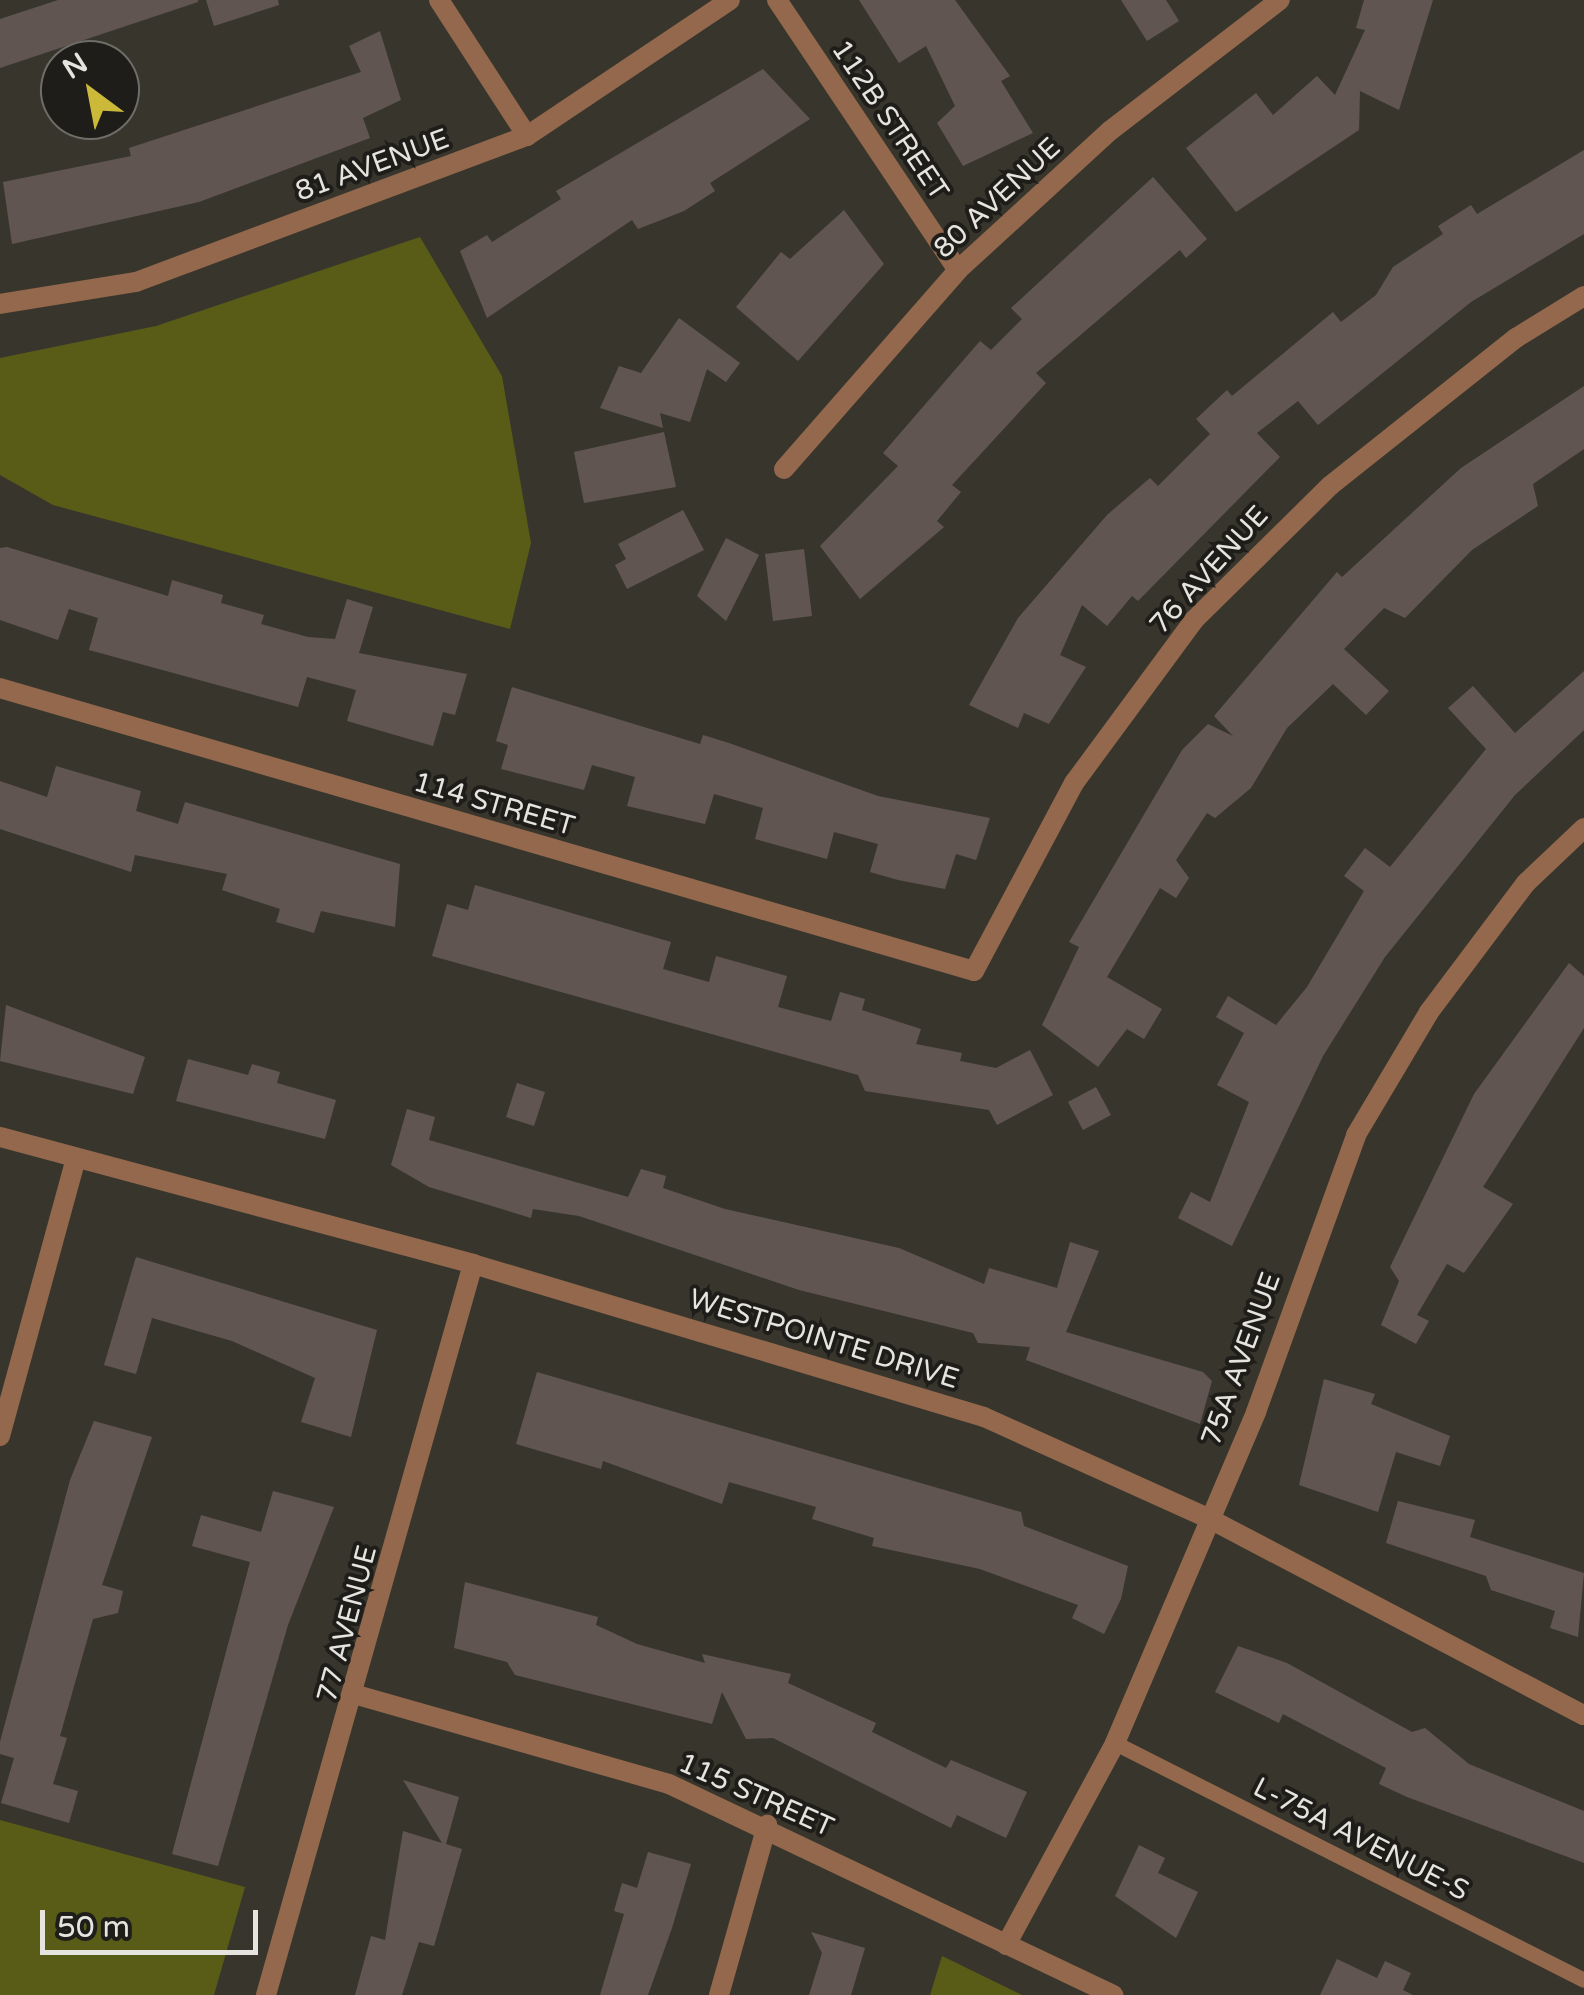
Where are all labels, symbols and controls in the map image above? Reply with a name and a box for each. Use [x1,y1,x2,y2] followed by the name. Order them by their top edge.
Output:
[824,34,956,206] street label: 112B STREET
[40,40,140,140] north arrow
[57,46,94,87] text: N
[291,122,453,208] street label: 81 AVENUE
[927,131,1067,265] street label: 80 AVENUE
[1143,499,1275,641] street label: 76 AVENUE
[410,765,578,843] street label: 114 STREET
[1194,1268,1288,1450] street label: 75A AVENUE
[685,1282,963,1396] street label: WESTPOINTE DRIVE
[310,1542,384,1706] street label: 77 AVENUE
[673,1746,839,1844] street label: 115 STREET
[1248,1770,1474,1908] street label: L-75A AVENUE-S
[45,1890,262,1952] scale bar
[57,1909,130,1946] text: 50 m

